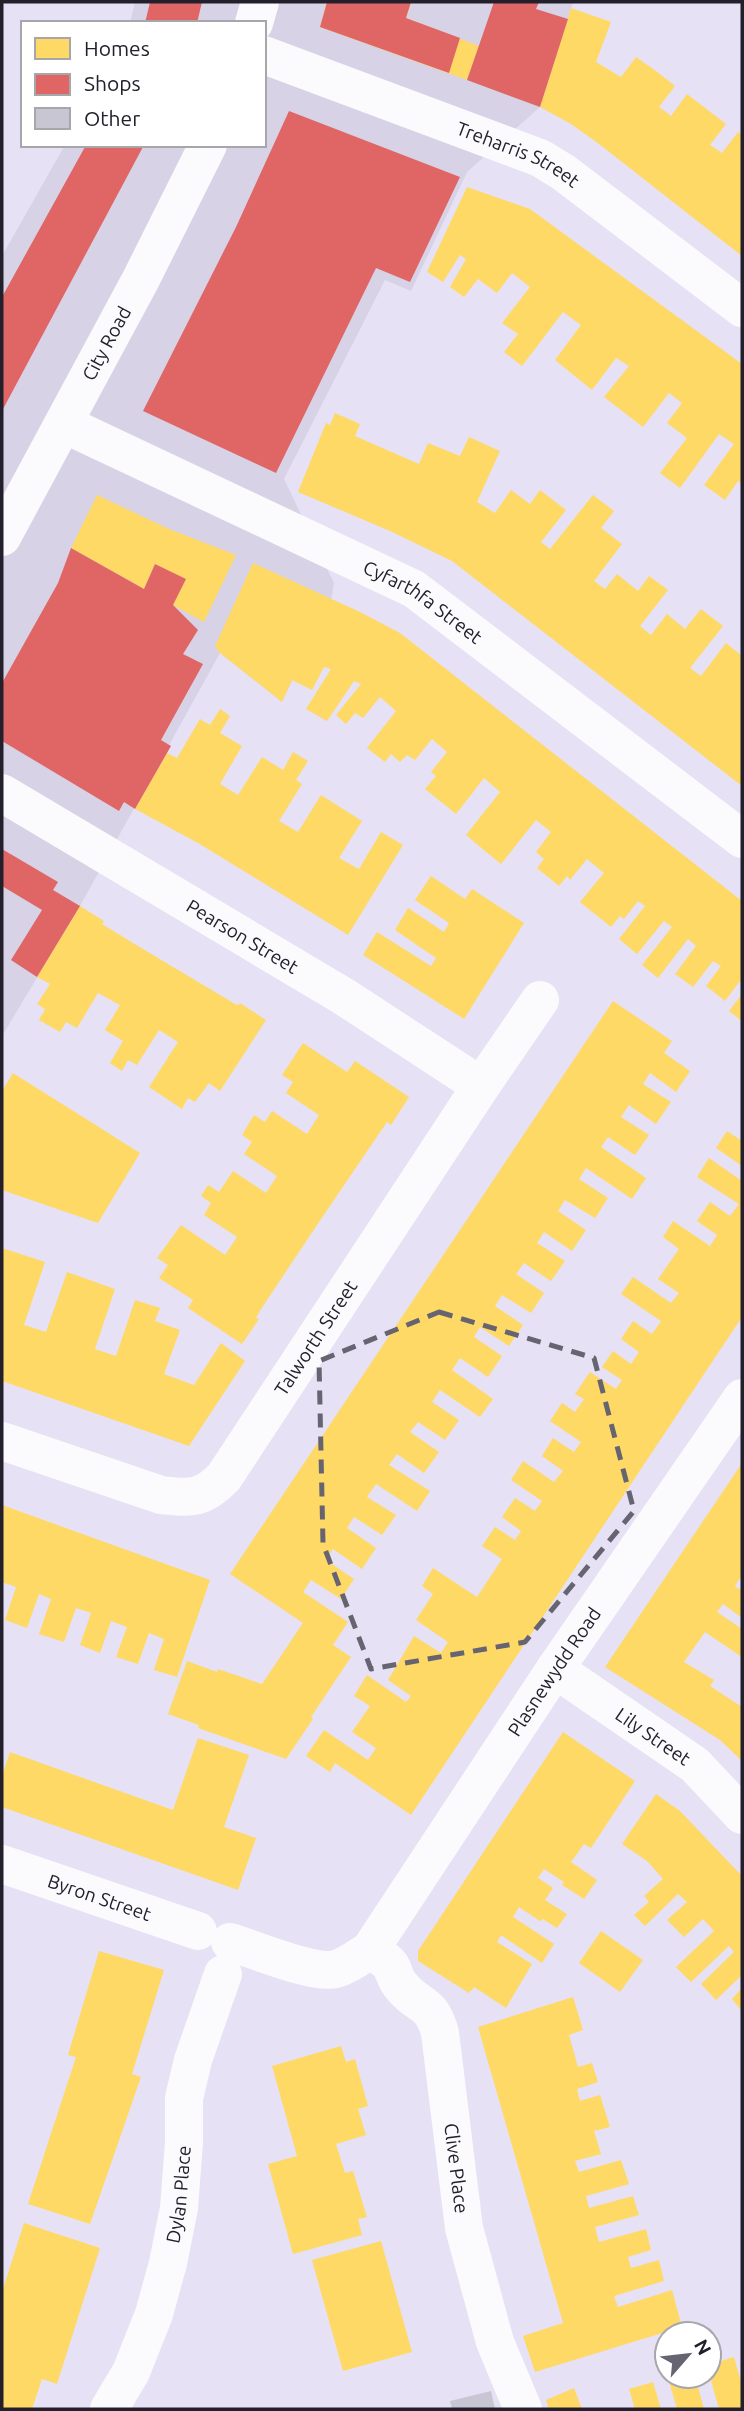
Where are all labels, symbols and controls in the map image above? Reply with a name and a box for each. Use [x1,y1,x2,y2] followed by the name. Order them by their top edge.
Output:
[21,21,266,147] legend
[84,36,150,60] text: Homes
[84,71,141,95] text: Shops
[84,106,140,130] text: Other
[454,117,584,192] street label: Treharris Street
[77,302,135,384] street label: City Road
[360,556,487,648] street label: Cyfarthfa Street
[183,895,303,978] street label: Pearson Street
[270,1275,362,1399] street label: Talworth Street
[503,1603,605,1740] street label: Plasnewydd Road
[612,1703,695,1770] street label: Lily Street
[45,1869,155,1925] street label: Byron Street
[440,2122,473,2215] street label: Clive Place
[161,2145,195,2245] street label: Dylan Place
[653,2320,723,2390] north arrow
[690,2336,716,2358] text: N

